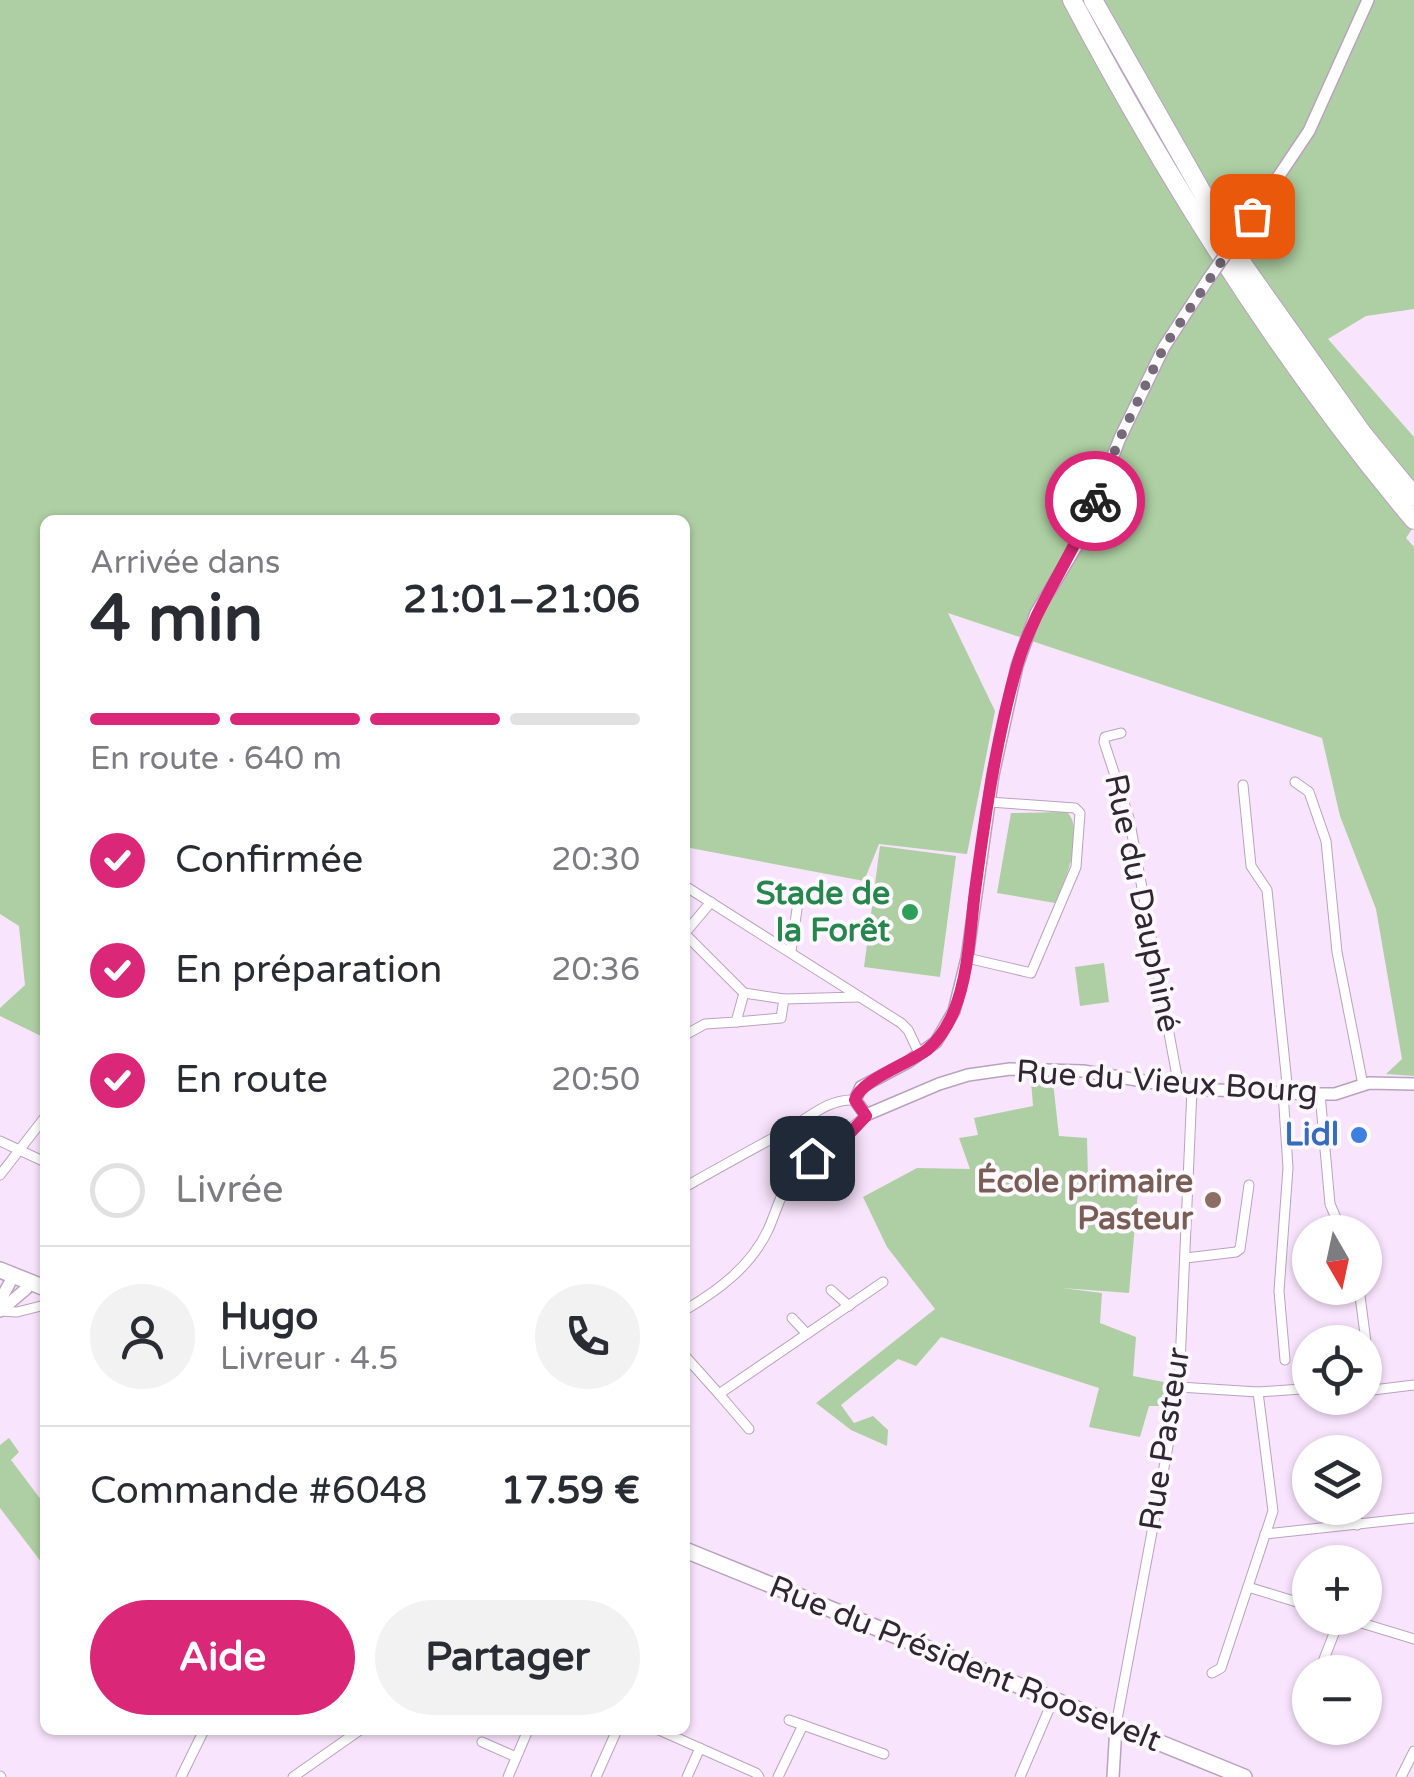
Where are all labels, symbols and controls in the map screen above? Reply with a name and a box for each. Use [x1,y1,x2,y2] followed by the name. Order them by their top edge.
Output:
[1210,174,1295,259] pin
[1225,189,1280,244] icon: bag
[1045,451,1145,551] courier
[1068,474,1123,529] icon: bike
[90,544,280,582] text: Arrivée dans
[403,577,640,623] text: 21:01–21:06
[90,580,263,659] text: 4 min
[90,740,342,778] text: En route · 640 m
[1096,770,1188,1036] street label: Rue du Dauphiné
[90,833,145,888] icon: check
[175,837,363,883] text: Confirmée
[551,841,640,879] text: 20:30
[756,875,891,950] place label: Stade de la Forêt
[899,901,921,923] marker: Stade de la Forêt
[90,943,145,998] icon: check
[175,947,442,993] text: En préparation
[551,951,640,989] text: 20:36
[90,1053,145,1108] icon: check
[1015,1053,1319,1111] street label: Rue du Vieux Bourg
[175,1057,328,1103] text: En route
[551,1061,640,1099] text: 20:50
[770,1116,855,1201] pin
[1284,1116,1339,1154] place label: Lidl
[1348,1124,1370,1146] marker: Lidl
[785,1131,840,1186] icon: home
[977,1162,1194,1238] place label: École primaire Pasteur
[175,1167,284,1213] text: Livrée
[1202,1189,1224,1211] marker: École primaire Pasteur
[1292,1215,1382,1305] north arrow
[1292,1215,1382,1745] map controls
[90,1284,195,1389] button: person
[535,1284,640,1389] button: phone
[220,1294,318,1340] text: Hugo
[1292,1325,1382,1415] button: locate
[220,1340,398,1378] text: Livreur · 4.5
[1132,1344,1198,1533] street label: Rue Pasteur
[1292,1435,1382,1525] button: layers
[90,1468,427,1514] text: Commande #6048
[501,1468,640,1514] text: 17.59 €
[1292,1545,1382,1635] button: +
[764,1568,1166,1760] street label: Rue du Président Roosevelt
[90,1600,355,1715] button: Aide
[375,1600,640,1715] button: Partager
[1292,1655,1382,1745] button: −

